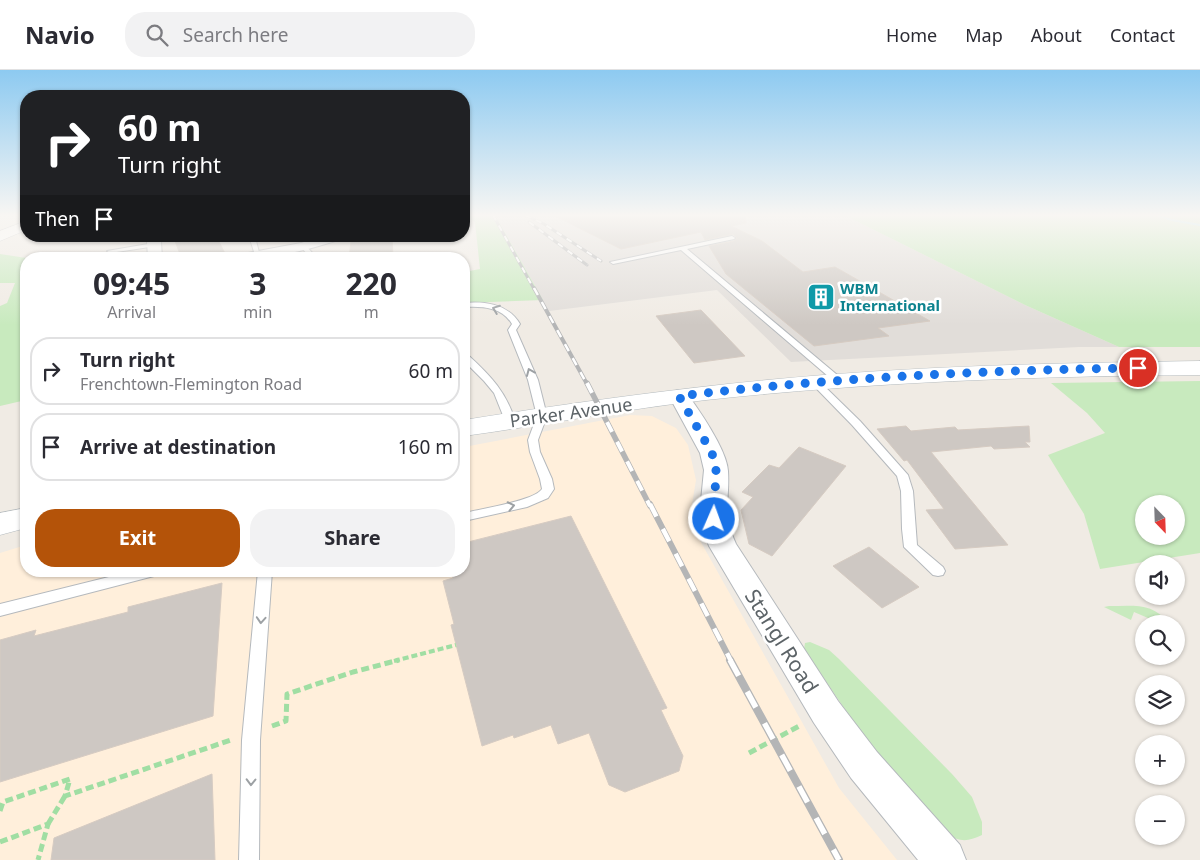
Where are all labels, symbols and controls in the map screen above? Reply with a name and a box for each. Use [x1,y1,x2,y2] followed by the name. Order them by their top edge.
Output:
[125,12,475,57] search box
[25,18,95,51] text: Navio
[143,21,171,49] icon: search
[183,22,289,48] text: Search here
[886,23,937,47] text: Home
[965,23,1003,47] text: Map
[1031,23,1082,47] text: About
[1110,23,1175,47] text: Contact
[118,104,201,151] text: 60 m
[35,110,100,175] icon: right
[118,149,221,179] text: Turn right
[90,205,118,233] icon: arrive
[35,206,80,232] text: Then
[93,263,170,304] text: 09:45
[249,263,266,304] text: 3
[345,263,397,304] text: 220
[840,278,940,315] place label: WBM International
[806,282,836,312] building icon: WBM International
[107,301,156,323] text: Arrival
[243,301,272,323] text: min
[364,301,379,323] text: m
[492,305,501,315] one-way arrow
[80,347,175,373] text: Turn right
[1117,347,1159,389] pin
[1124,354,1152,382] icon: arrive
[37,357,65,385] icon: right
[409,358,453,384] text: 60 m
[525,368,536,377] one-way arrow
[80,373,302,395] text: Frenchtown-Flemington Road
[508,392,634,432] street label: Parker Avenue
[37,433,65,461] icon: arrive
[80,434,276,460] text: Arrive at destination
[398,434,453,460] text: 160 m
[687,492,739,544] position arrow
[1135,495,1185,545] north arrow
[1135,495,1185,845] map controls
[507,502,516,512] one-way arrow
[35,509,240,567] button: Exit
[250,509,455,567] button: Share
[1135,555,1185,605] button: sound
[739,583,825,699] street label: Stangl Road
[1135,615,1185,665] button: search
[256,616,267,624] one-way arrow
[1135,675,1185,725] button: layers
[1135,735,1185,785] button: +
[246,778,256,786] one-way arrow
[1135,795,1185,845] button: −

